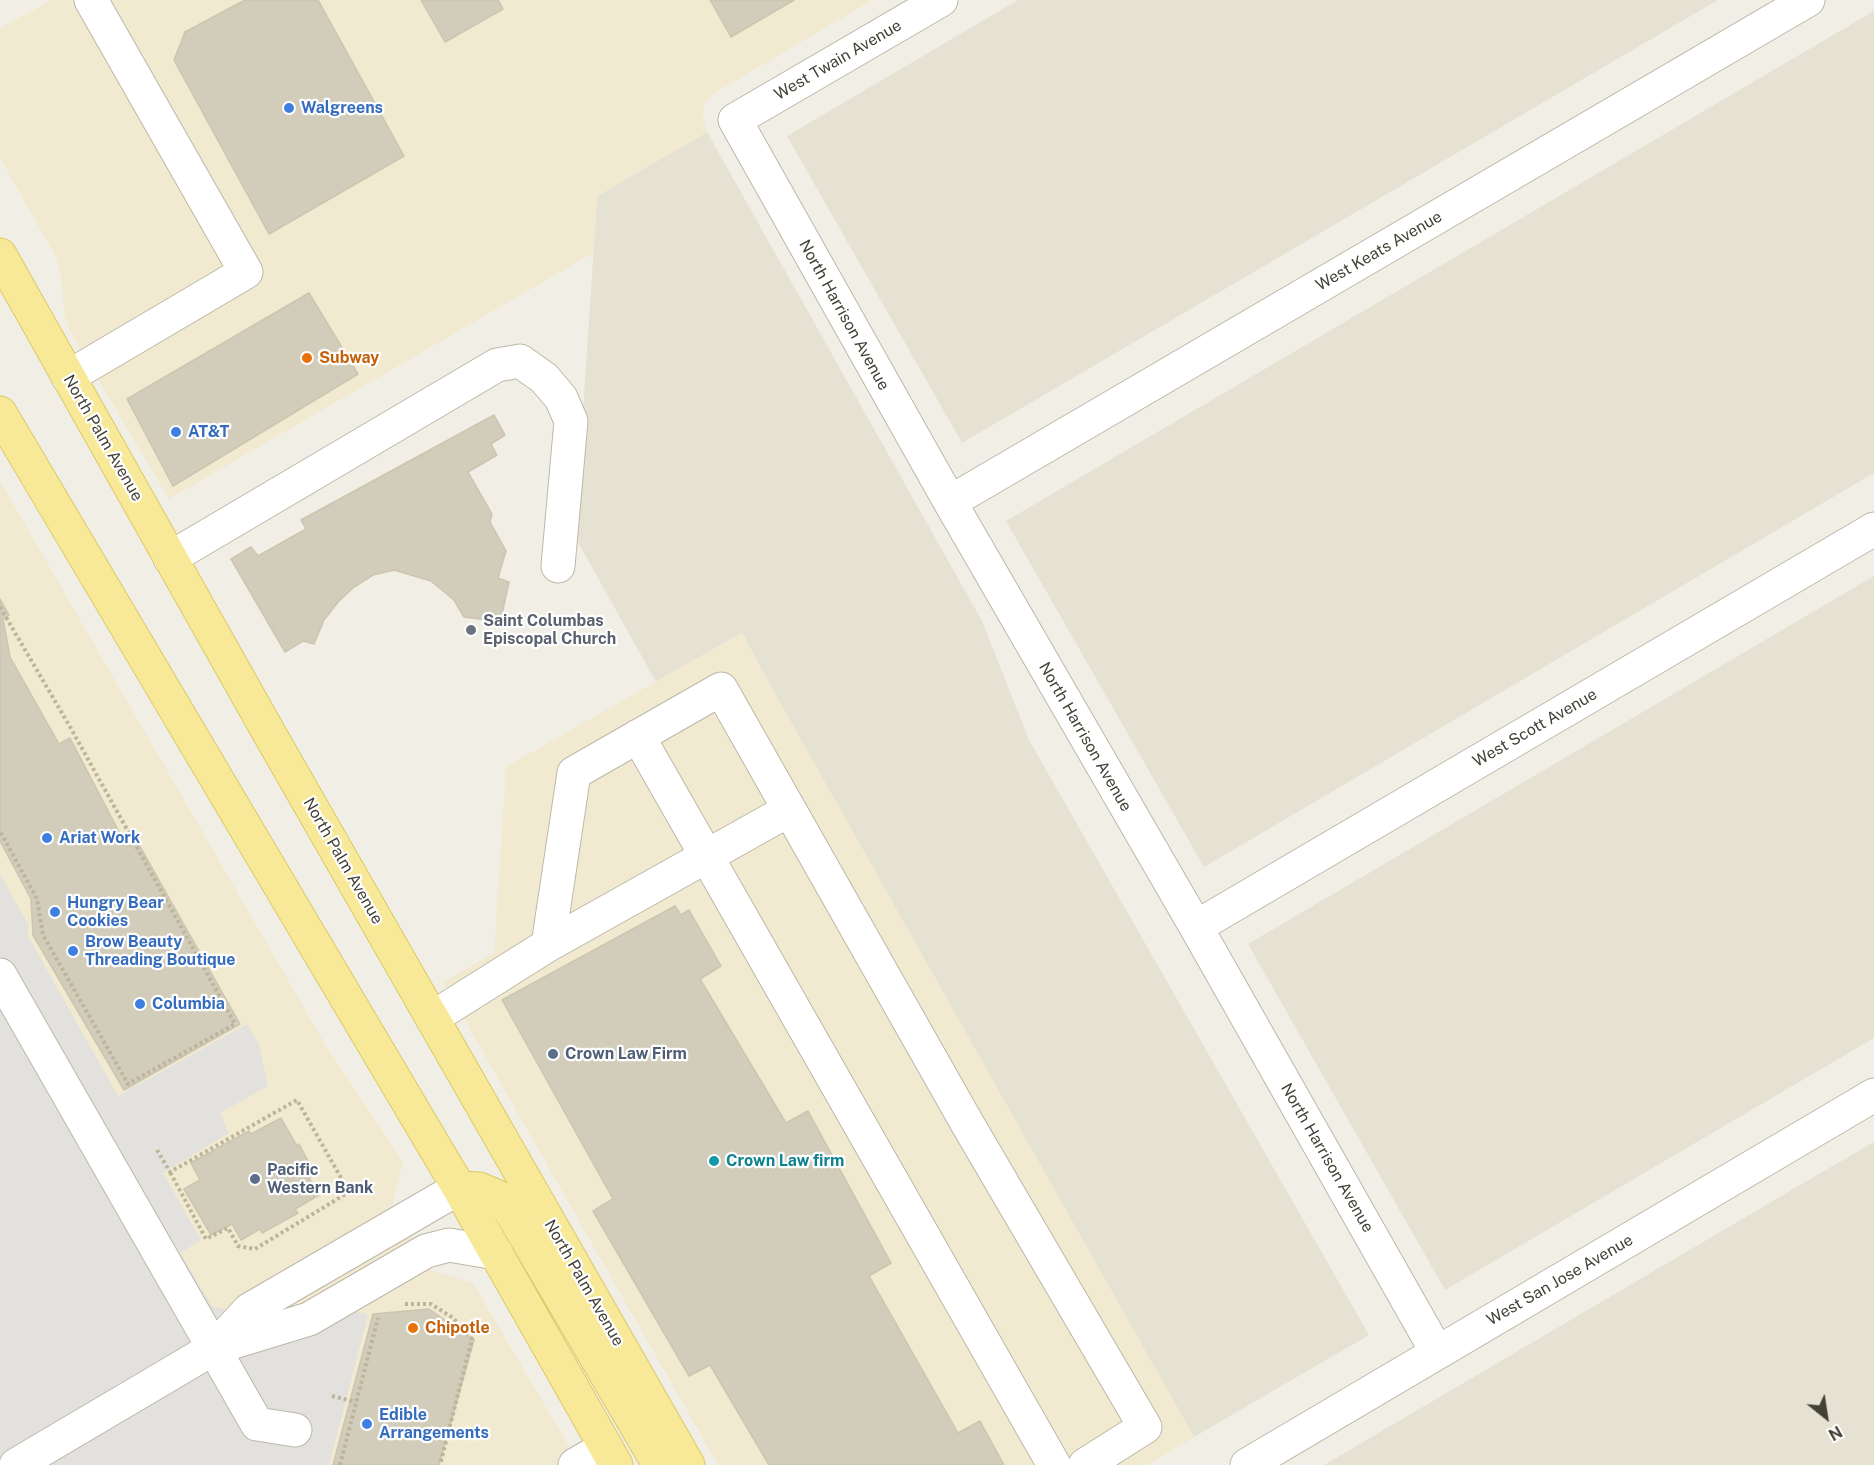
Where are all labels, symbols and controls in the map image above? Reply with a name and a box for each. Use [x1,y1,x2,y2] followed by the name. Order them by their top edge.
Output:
[771,16,905,104] street label: West Twain Avenue
[301,98,383,118] place label: Walgreens
[282,101,296,115] marker: Walgreens
[1312,207,1446,295] street label: West Keats Avenue
[795,236,893,394] street label: North Harrison Avenue
[319,348,379,368] place label: Subway
[300,351,314,365] marker: Subway
[59,371,147,505] street label: North Palm Avenue
[188,422,229,442] place label: AT&T
[169,425,183,439] marker: AT&T
[483,611,616,649] place label: Saint Columbas Episcopal Church
[464,623,478,637] marker: Saint Columbas Episcopal Church
[1034,659,1136,815] street label: North Harrison Avenue
[1470,685,1600,771] street label: West Scott Avenue
[299,794,387,928] street label: North Palm Avenue
[59,828,140,848] place label: Ariat Work
[40,831,54,845] marker: Ariat Work
[67,893,164,931] place label: Hungry Bear Cookies
[48,905,62,919] marker: Hungry Bear Cookies
[85,932,236,970] place label: Brow Beauty Threading Boutique
[66,944,80,958] marker: Brow Beauty Threading Boutique
[152,994,225,1014] place label: Columbia
[133,997,147,1011] marker: Columbia
[565,1044,687,1064] place label: Crown Law Firm
[546,1047,560,1061] marker: Crown Law Firm
[1276,1080,1378,1236] street label: North Harrison Avenue
[726,1151,844,1171] place label: Crown Law firm
[707,1154,721,1168] marker: Crown Law firm
[267,1160,373,1198] place label: Pacific Western Bank
[248,1172,262,1186] marker: Pacific Western Bank
[540,1216,628,1350] street label: North Palm Avenue
[1484,1230,1636,1330] street label: West San Jose Avenue
[425,1318,490,1338] place label: Chipotle
[406,1321,420,1335] marker: Chipotle
[1796,1387,1856,1447] north arrow
[379,1405,489,1443] place label: Edible Arrangements
[360,1417,374,1431] marker: Edible Arrangements
[1825,1422,1845,1444] text: N

